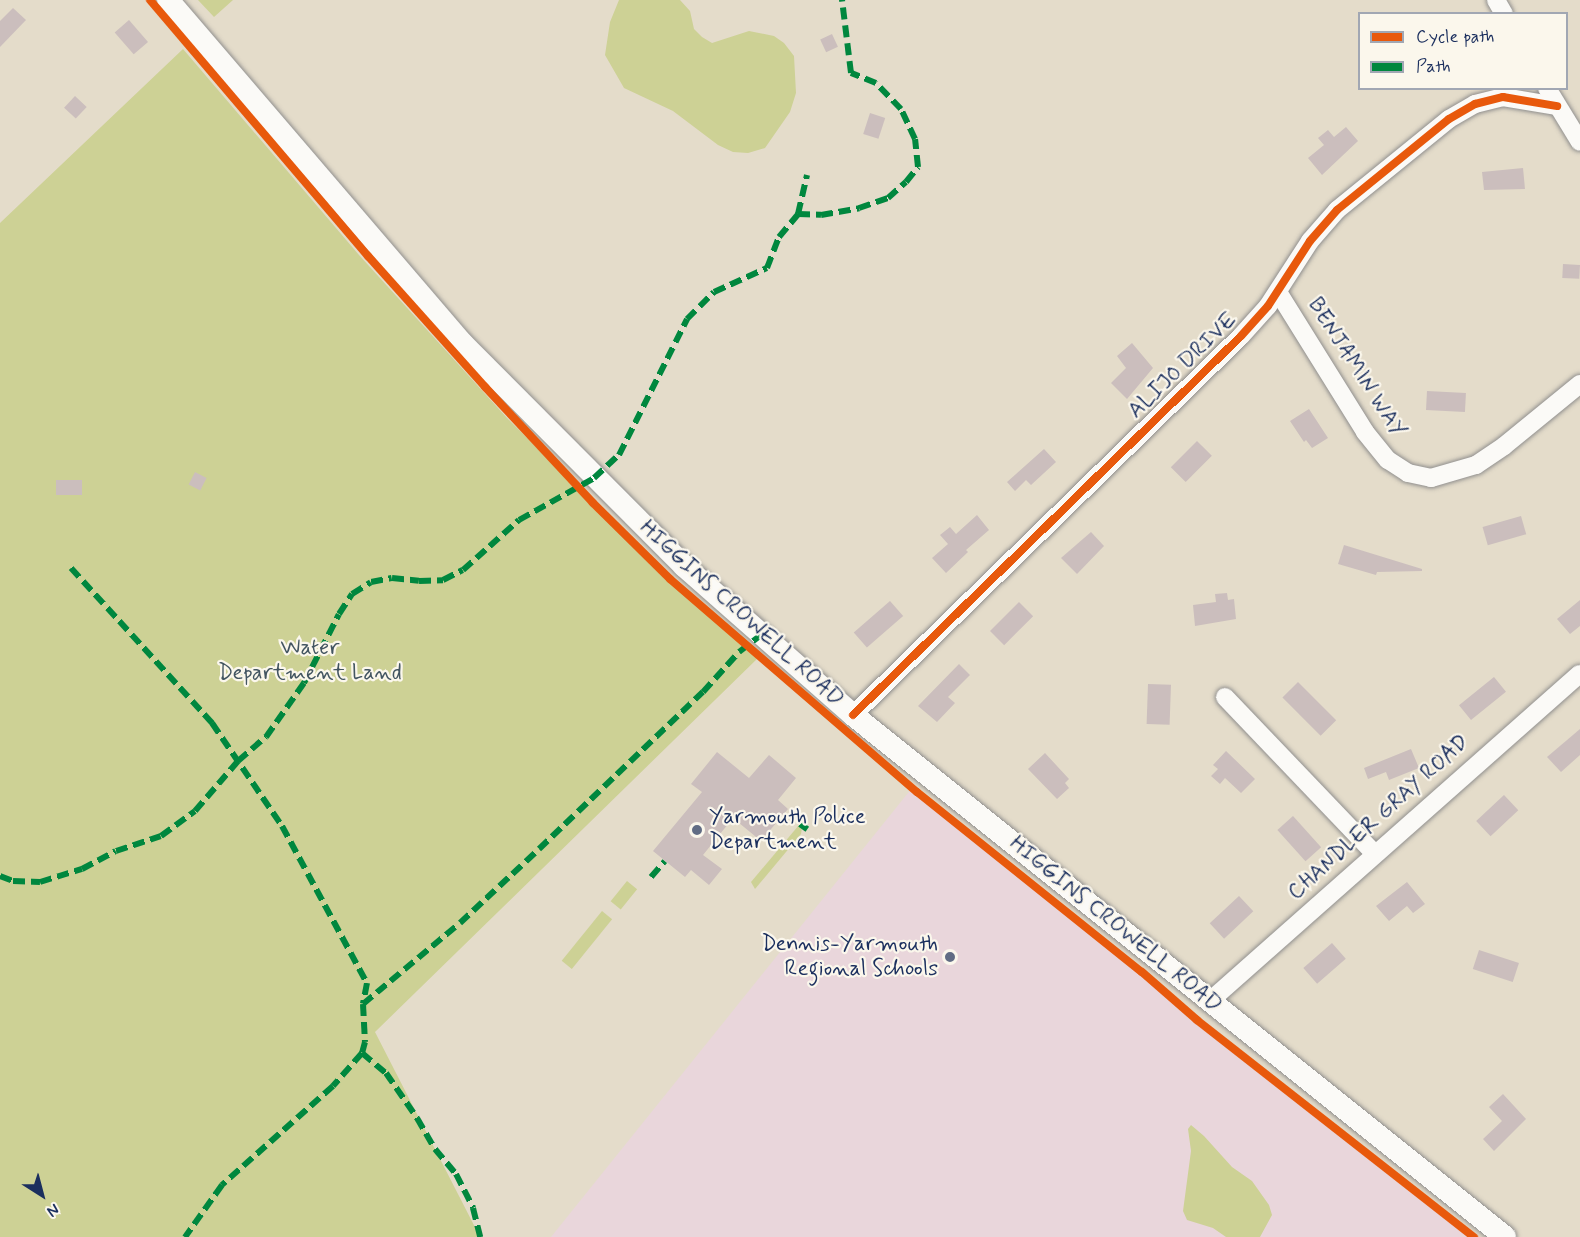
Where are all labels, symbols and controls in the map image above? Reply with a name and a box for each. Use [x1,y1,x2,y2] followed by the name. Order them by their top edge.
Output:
[1358,12,1568,90] legend
[1416,25,1494,49] text: Cycle path
[1416,55,1451,79] text: Path
[1301,293,1411,443] street label: BENJAMIN WAY
[1123,307,1243,425] street label: ALIJO DRIVE
[634,516,848,712] street label: HIGGINS CROWELL ROAD
[219,635,401,686] park label: Water Department Land
[1283,730,1475,906] street label: CHANDLER GRAY ROAD
[709,804,866,855] place label: Yarmouth Police Department
[690,823,704,837] marker: Yarmouth Police Department
[1004,832,1226,1018] street label: HIGGINS CROWELL ROAD
[761,931,938,982] place label: Dennis-Yarmouth Regional Schools
[943,950,957,964] marker: Dennis-Yarmouth Regional Schools
[12,1165,72,1225] north arrow
[42,1198,63,1222] text: N

